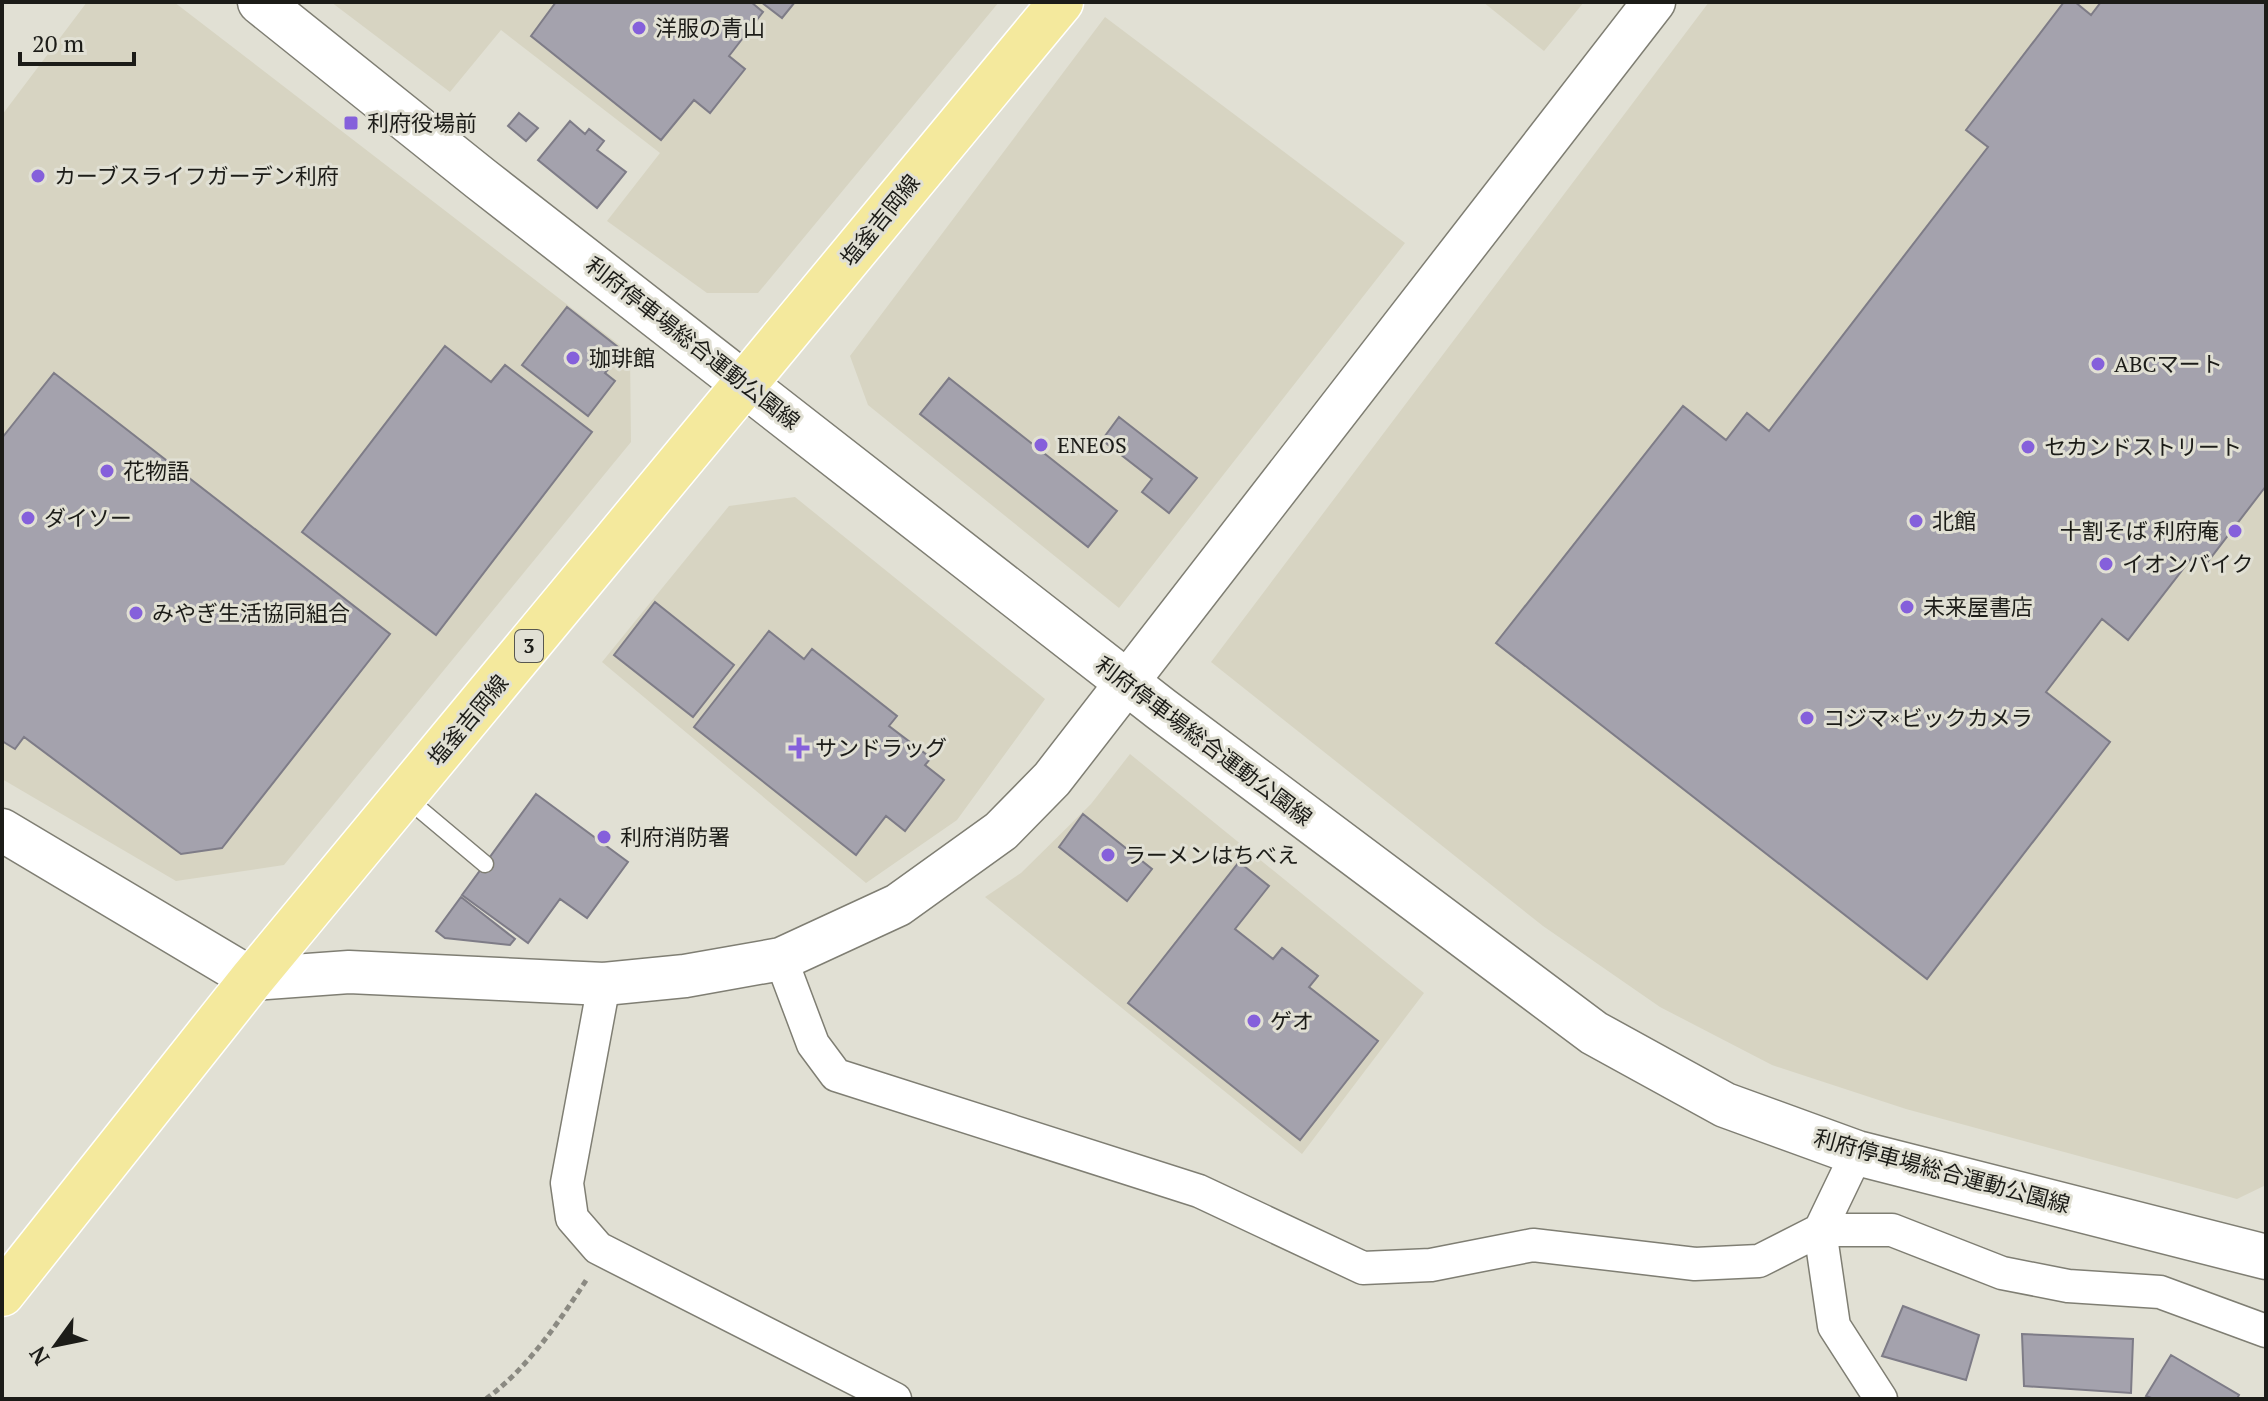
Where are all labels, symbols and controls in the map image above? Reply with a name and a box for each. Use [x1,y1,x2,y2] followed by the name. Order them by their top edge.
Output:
[655,13,765,42] place label: 洋服の青山
[20,16,134,66] scale bar
[630,19,648,37] marker: 洋服の青山
[32,27,84,59] text: 20 m
[367,108,477,137] place label: 利府役場前
[342,114,360,132] marker: 利府役場前
[54,161,339,190] place label: カーブスライフガーデン利府
[29,167,47,185] marker: カーブスライフガーデン利府
[834,168,925,272] street label: 塩釜吉岡線
[580,250,806,435] street label: 利府停車場総合運動公園線
[589,343,655,372] place label: 珈琲館
[564,349,582,367] marker: 珈琲館
[2114,349,2223,378] place label: ABCマート
[2089,355,2107,373] marker: ABCマート
[1057,430,1127,459] place label: ENEOS
[2044,432,2242,461] place label: セカンドストリート
[1032,436,1050,454] marker: ENEOS
[2019,438,2037,456] marker: セカンドストリート
[123,456,189,485] place label: 花物語
[98,462,116,480] marker: 花物語
[44,503,132,532] place label: ダイソー
[1932,506,1976,535] place label: 北館
[19,509,37,527] marker: ダイソー
[1907,512,1925,530] marker: 北館
[2060,516,2219,545] place label: 十割そば 利府庵
[2226,522,2244,540] marker: 十割そば 利府庵
[2122,549,2254,578] place label: イオンバイク
[2097,555,2115,573] marker: イオンバイク
[1923,592,2033,621] place label: 未来屋書店
[152,598,350,627] place label: みやぎ生活協同組合
[1898,598,1916,616] marker: 未来屋書店
[127,604,145,622] marker: みやぎ生活協同組合
[515,630,543,662] road number: 3
[1090,650,1318,832] street label: 利府停車場総合運動公園線
[421,668,514,771] street label: 塩釜吉岡線
[1823,703,2033,732] place label: コジマ×ビックカメラ
[1798,709,1816,727] marker: コジマ×ビックカメラ
[815,733,947,762] place label: サンドラッグ
[790,739,808,757] marker: サンドラッグ
[620,822,730,851] place label: 利府消防署
[595,828,613,846] marker: 利府消防署
[1124,840,1299,869] place label: ラーメンはちべえ
[1099,846,1117,864] marker: ラーメンはちべえ
[1270,1006,1314,1035] place label: ゲオ
[1245,1012,1263,1030] marker: ゲオ
[1811,1122,2073,1219] street label: 利府停車場総合運動公園線
[16,1305,96,1385] north arrow
[22,1341,56,1371] text: N

